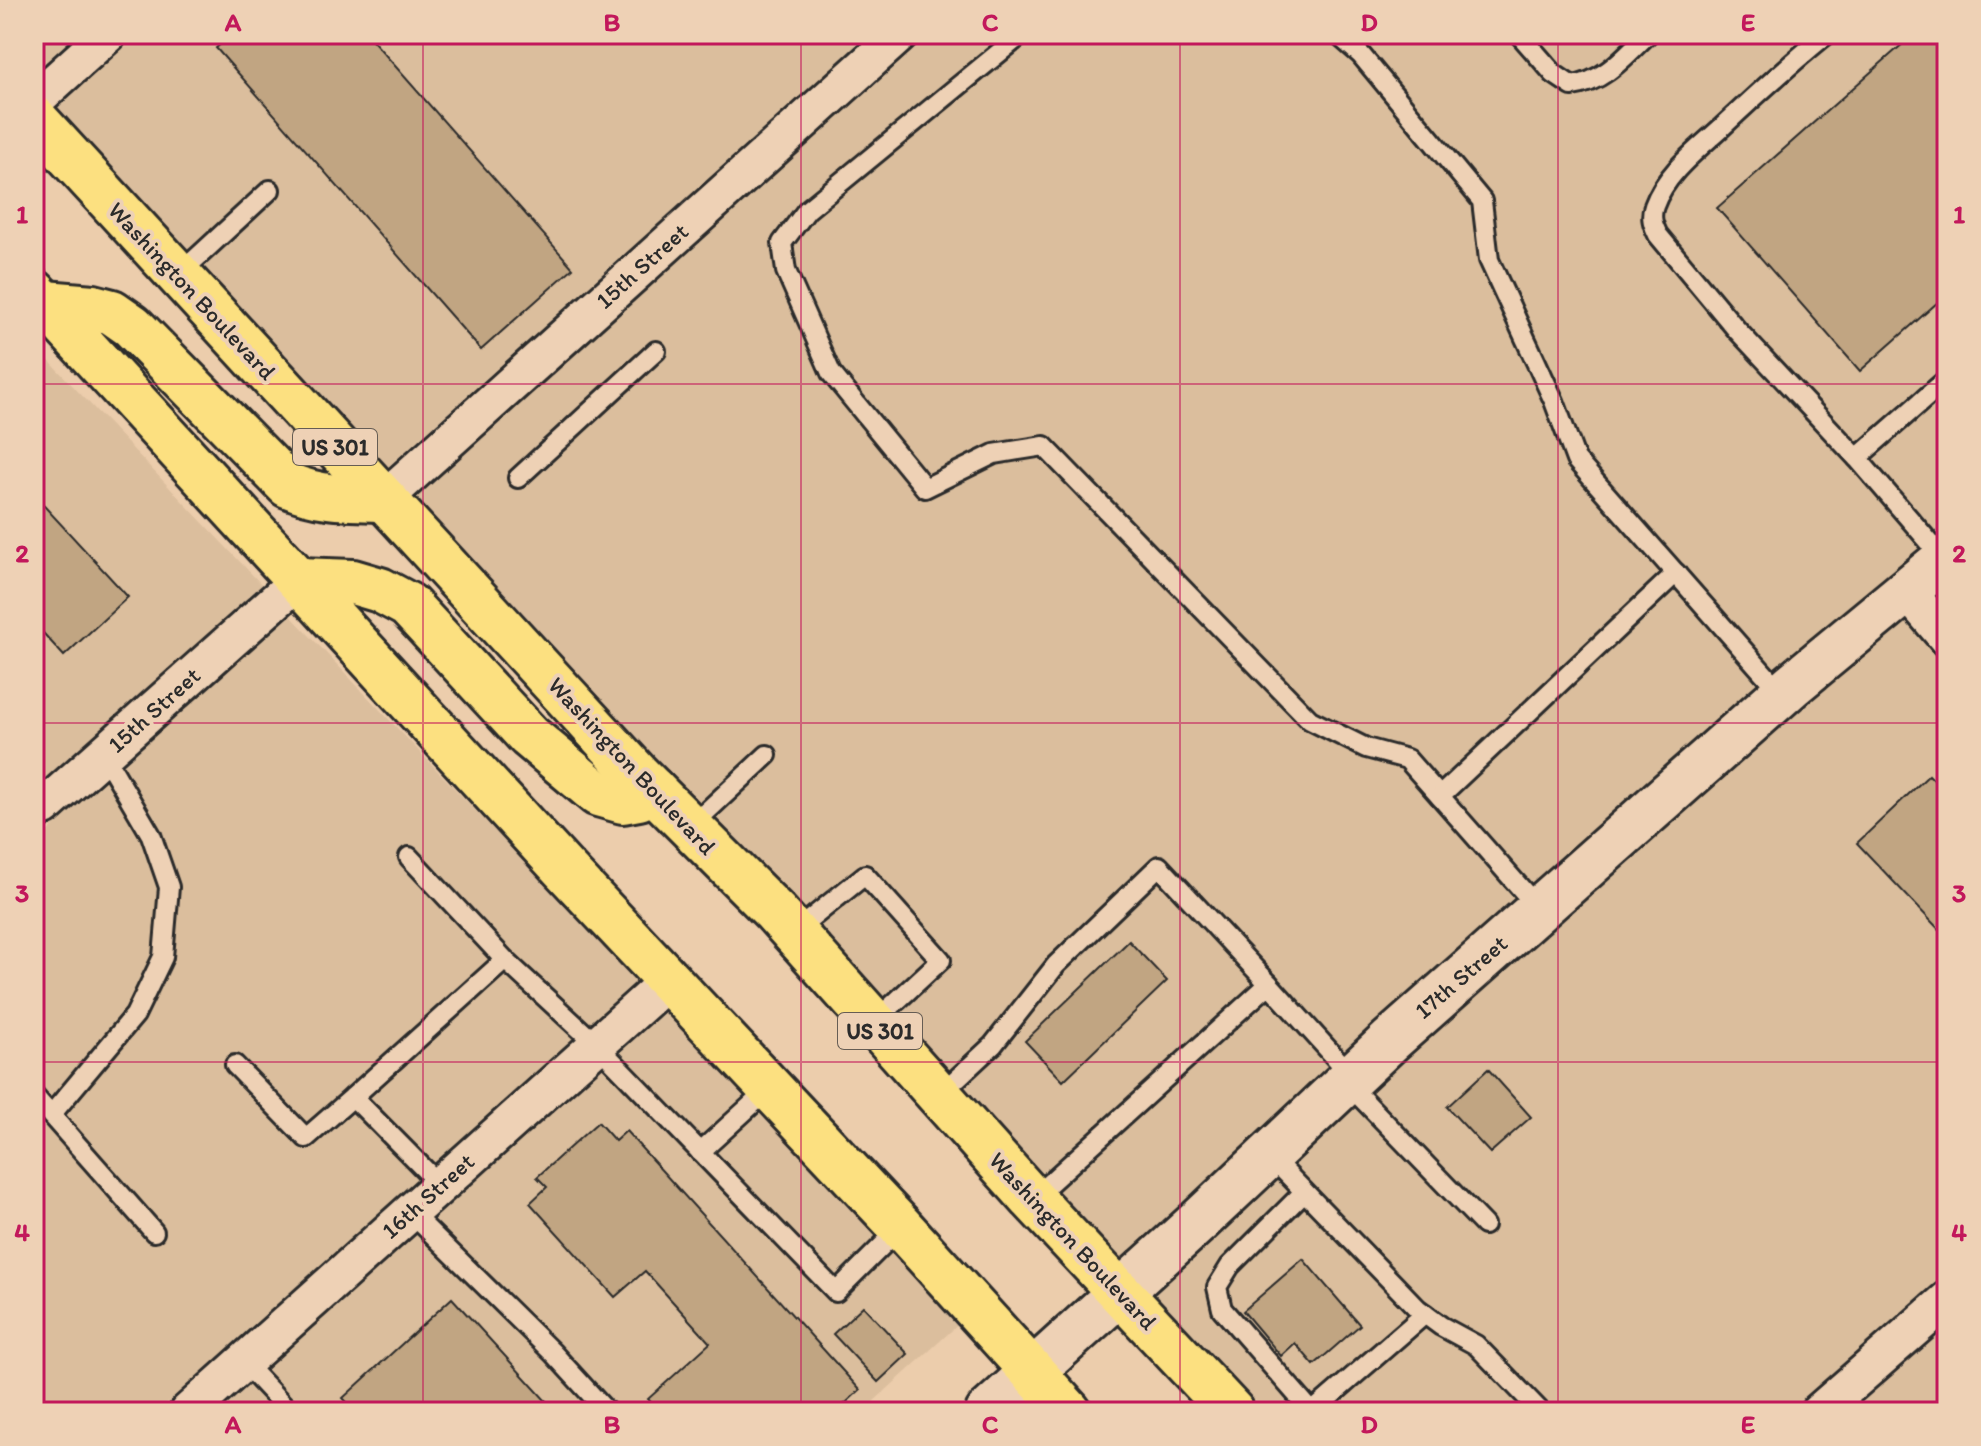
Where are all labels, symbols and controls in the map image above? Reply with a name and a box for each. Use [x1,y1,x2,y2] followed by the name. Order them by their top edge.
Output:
[224,6,242,38] text: A
[604,6,621,38] text: B
[982,6,999,38] text: C
[1360,6,1378,38] text: D
[1741,6,1755,38] text: E
[102,196,282,386] street label: Washington Boulevard
[16,198,28,230] text: 1
[1953,198,1965,230] text: 1
[589,217,694,315] street label: 15th Street
[293,429,377,465] road number: US 301
[15,537,29,569] text: 2
[1952,537,1966,569] text: 2
[101,661,206,759] street label: 15th Street
[542,671,722,861] street label: Washington Boulevard
[15,877,29,909] text: 3
[1952,877,1966,909] text: 3
[1408,928,1513,1025] street label: 17th Street
[838,1013,922,1049] road number: US 301
[983,1146,1163,1336] street label: Washington Boulevard
[375,1147,480,1245] street label: 16th Street
[14,1216,30,1248] text: 4
[1951,1216,1967,1248] text: 4
[224,1408,242,1440] text: A
[604,1408,621,1440] text: B
[982,1408,999,1440] text: C
[1360,1408,1378,1440] text: D
[1741,1408,1755,1440] text: E

